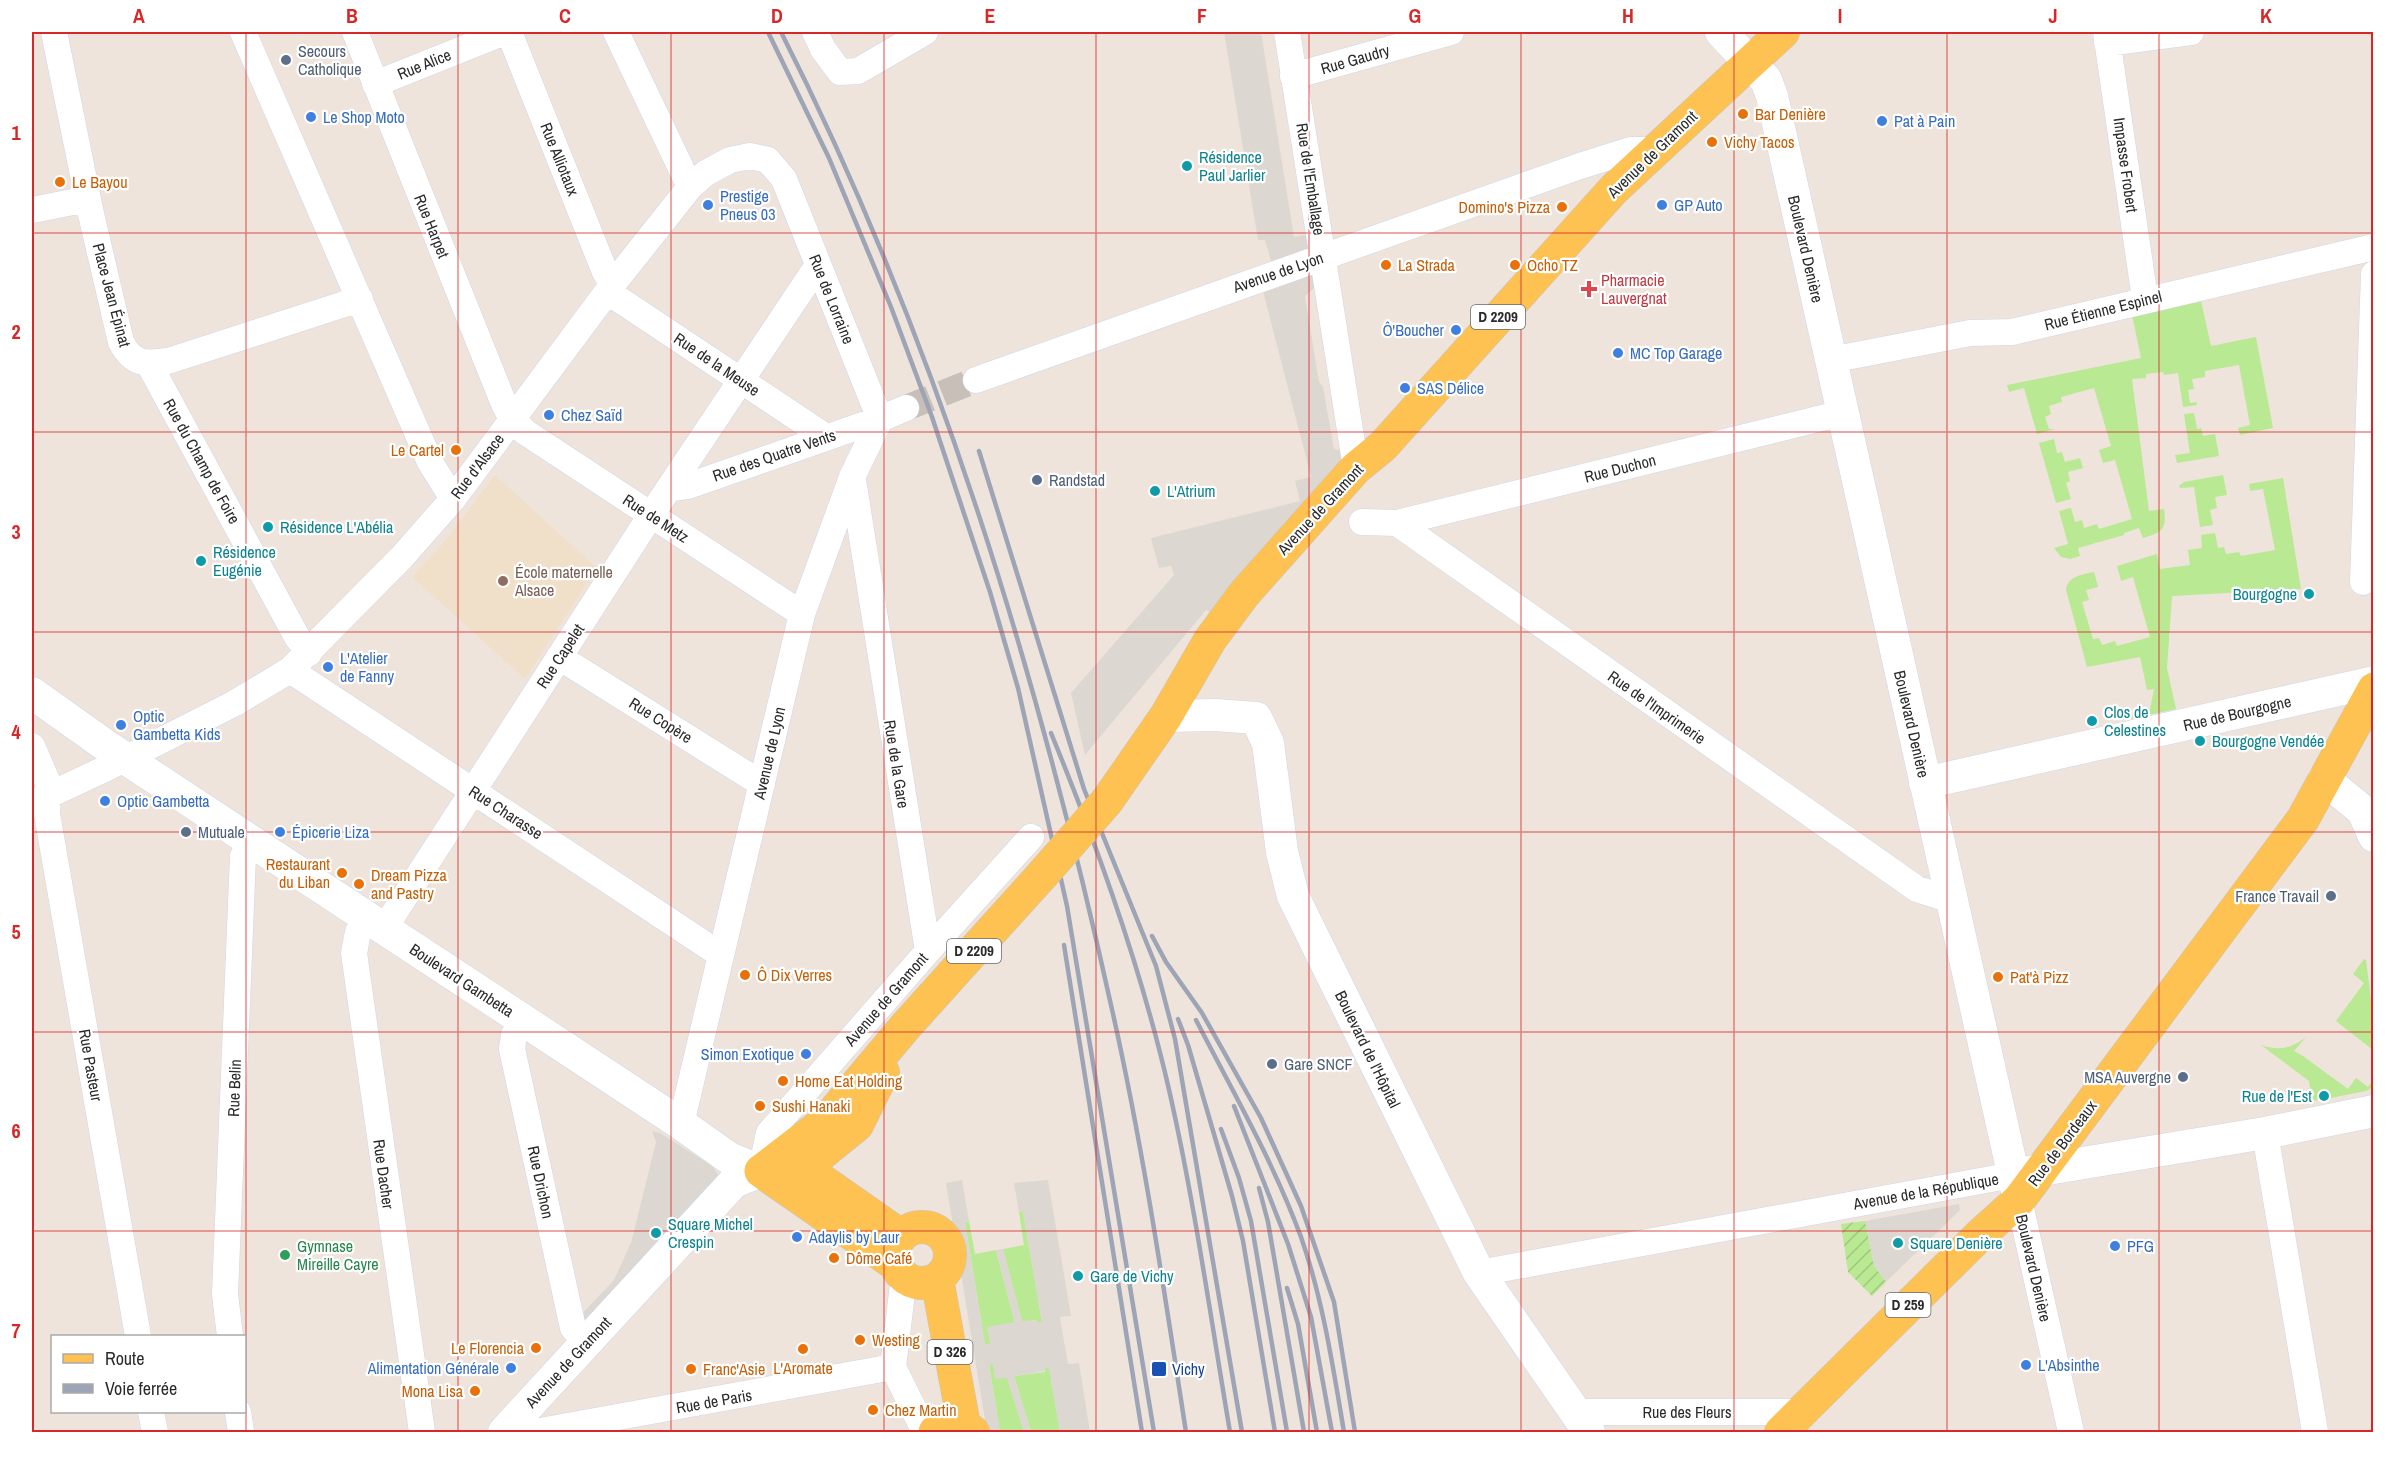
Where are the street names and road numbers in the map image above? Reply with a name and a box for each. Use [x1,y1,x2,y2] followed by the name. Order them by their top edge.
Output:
[1318,39,1392,79] street label: Rue Gaudry
[394,43,454,85] street label: Rue Alice
[1601,105,1702,203] street label: Avenue de Gramont
[2108,116,2144,214] street label: Impasse Frobert
[535,119,585,199] street label: Rue Alliotaux
[1291,121,1331,237] street label: Rue de l'Emballage
[409,191,455,262] street label: Rue Harpet
[1783,193,1829,305] street label: Boulevard Denière
[88,241,136,350] street label: Place Jean Épinat
[1229,246,1326,298] street label: Avenue de Lyon
[804,251,860,347] street label: Rue de Lorraine
[2042,285,2164,335] street label: Rue Étienne Espinel
[1471,305,1525,329] road number: D 2209
[670,327,764,401] street label: Rue de la Meuse
[158,394,246,528] street label: Rue du Champ de Foire
[709,424,839,486] street label: Rue des Quatre Vents
[445,429,509,503] street label: Rue d'Alsace
[1582,449,1658,487] street label: Rue Duchon
[1271,458,1368,560] street label: Avenue de Gramont
[619,489,694,548] street label: Rue de Metz
[531,619,589,693] street label: Rue Capelet
[1604,665,1710,749] street label: Rue de l'Imprimerie
[1889,668,1935,780] street label: Boulevard Denière
[2181,690,2293,736] street label: Rue de Bourgogne
[625,692,697,748] street label: Rue Copère
[747,705,790,802] street label: Avenue de Lyon
[879,718,915,810] street label: Rue de la Gare
[465,780,547,844] street label: Rue Charasse
[406,938,519,1022] street label: Boulevard Gambetta
[947,939,1001,963] road number: D 2209
[839,947,933,1051] street label: Avenue de Gramont
[1330,987,1406,1111] street label: Boulevard de l'Hôpital
[74,1027,108,1103] street label: Rue Pasteur
[222,1059,246,1117] street label: Rue Belin
[2022,1095,2102,1190] street label: Rue de Bordeaux
[368,1138,400,1211] street label: Rue Dacher
[523,1144,559,1220] street label: Rue Drichon
[1851,1167,2000,1215] street label: Avenue de la République
[2011,1212,2057,1324] street label: Boulevard Denière
[1886,1293,1930,1317] road number: D 259
[519,1311,616,1413] street label: Avenue de Gramont
[928,1340,972,1364] road number: D 326
[674,1384,754,1418] street label: Rue de Paris
[1643,1401,1731,1423] street label: Rue des Fleurs

